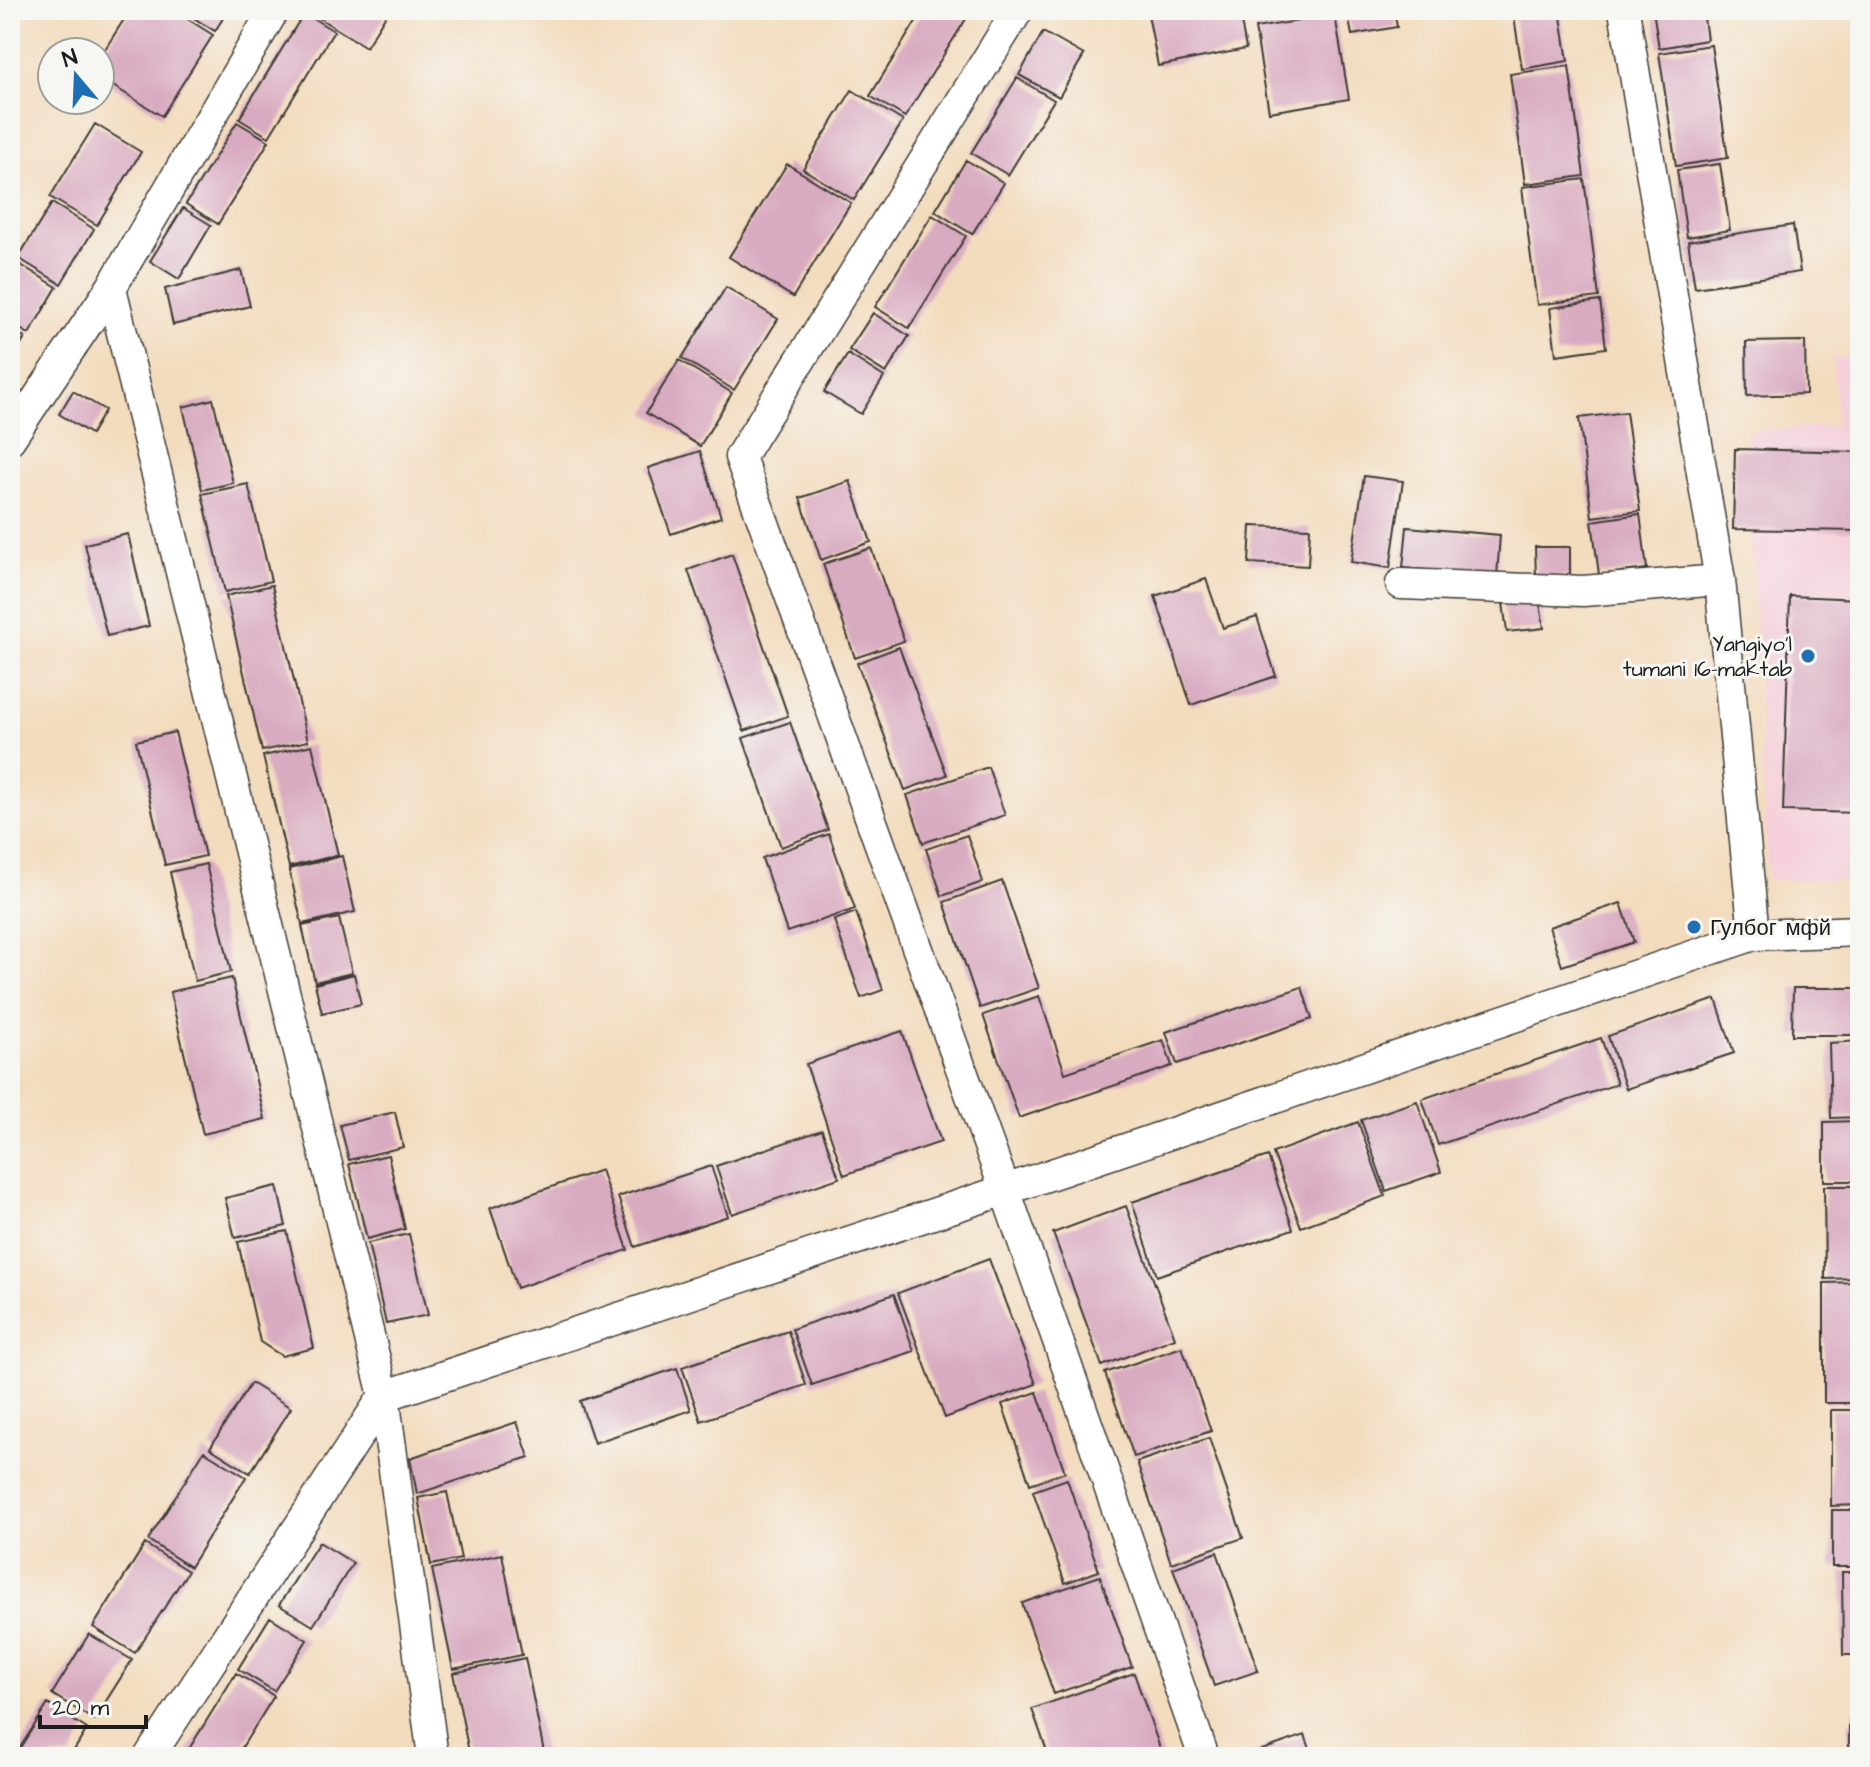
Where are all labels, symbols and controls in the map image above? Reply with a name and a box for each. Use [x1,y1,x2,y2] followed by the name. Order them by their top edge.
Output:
[36,36,116,116] north arrow
[58,42,82,75] text: N
[1623,629,1792,685] place label: Yangiyo'l tumani 16-maktab
[1799,647,1817,665] marker: Yangiyo'l tumani 16-maktab
[1710,913,1831,944] place label: Гулбог мфй
[1685,918,1703,936] marker: Гулбог мфй
[40,1679,146,1729] scale bar
[52,1691,109,1725] text: 20 m

